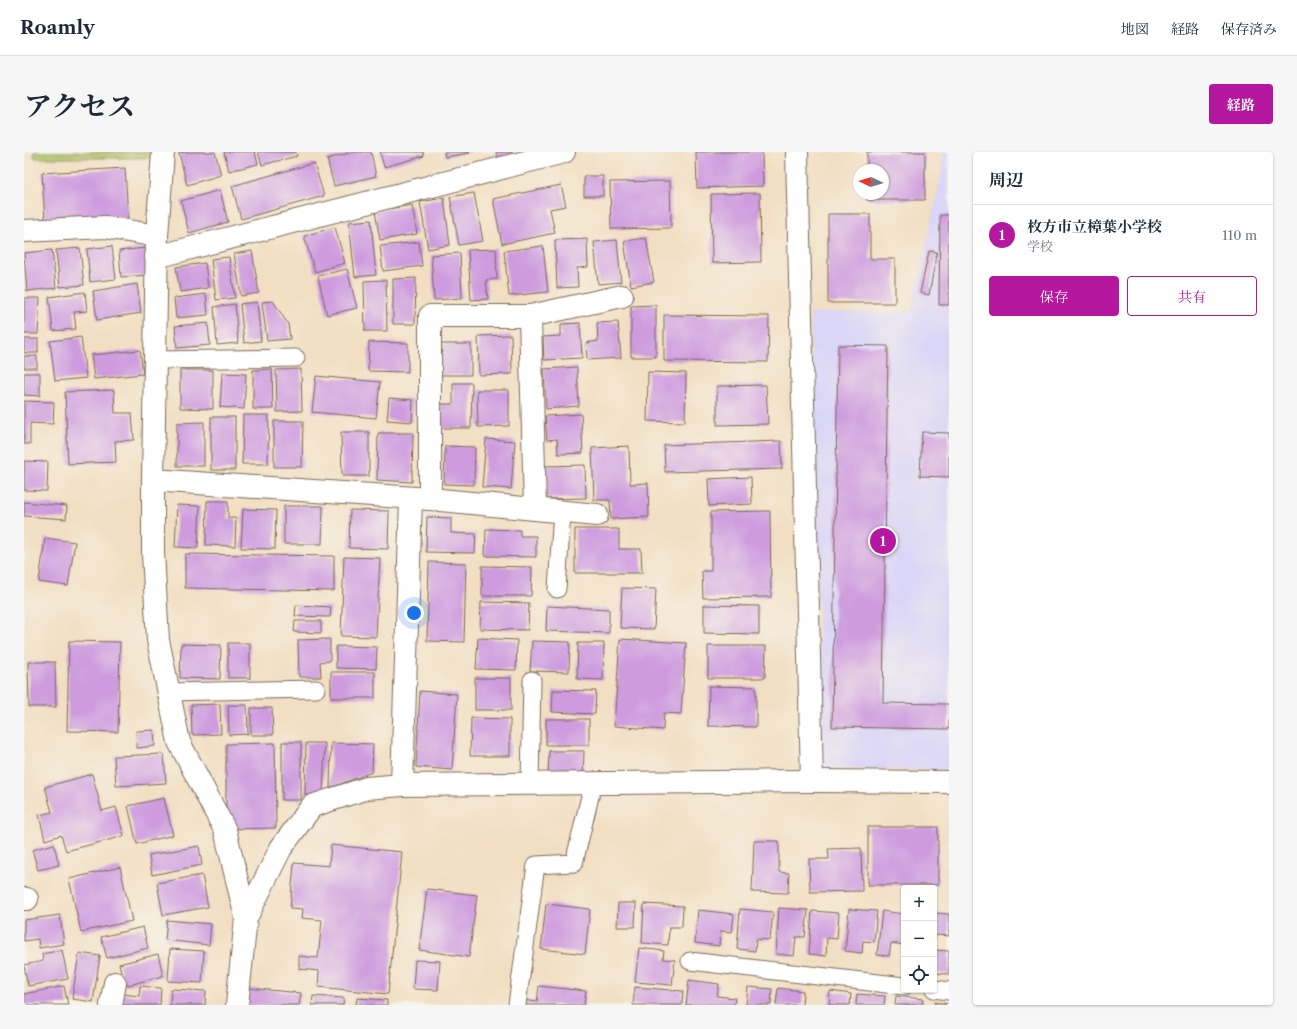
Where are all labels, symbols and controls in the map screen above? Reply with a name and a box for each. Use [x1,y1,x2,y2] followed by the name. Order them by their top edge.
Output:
[20,16,95,39] text: Roamly
[1121,20,1149,38] text: 地図
[1171,20,1199,38] text: 経路
[1221,20,1277,38] text: 保存済み
[1209,84,1273,124] button: 経路
[24,89,135,123] text: アクセス
[853,164,889,200] north arrow
[989,170,1023,190] text: 周辺
[1027,217,1162,236] text: 枚方市立樟葉小学校
[999,227,1005,243] text: 1
[1222,227,1257,243] text: 110 m
[1027,238,1053,254] text: 学校
[989,276,1119,316] button: 保存
[1127,276,1257,316] button: 共有
[870,526,896,556] pin: 1
[404,603,424,623] your location
[901,885,937,993] map controls
[901,885,937,921] button: +
[901,921,937,957] button: −
[901,957,937,993] button: locate

